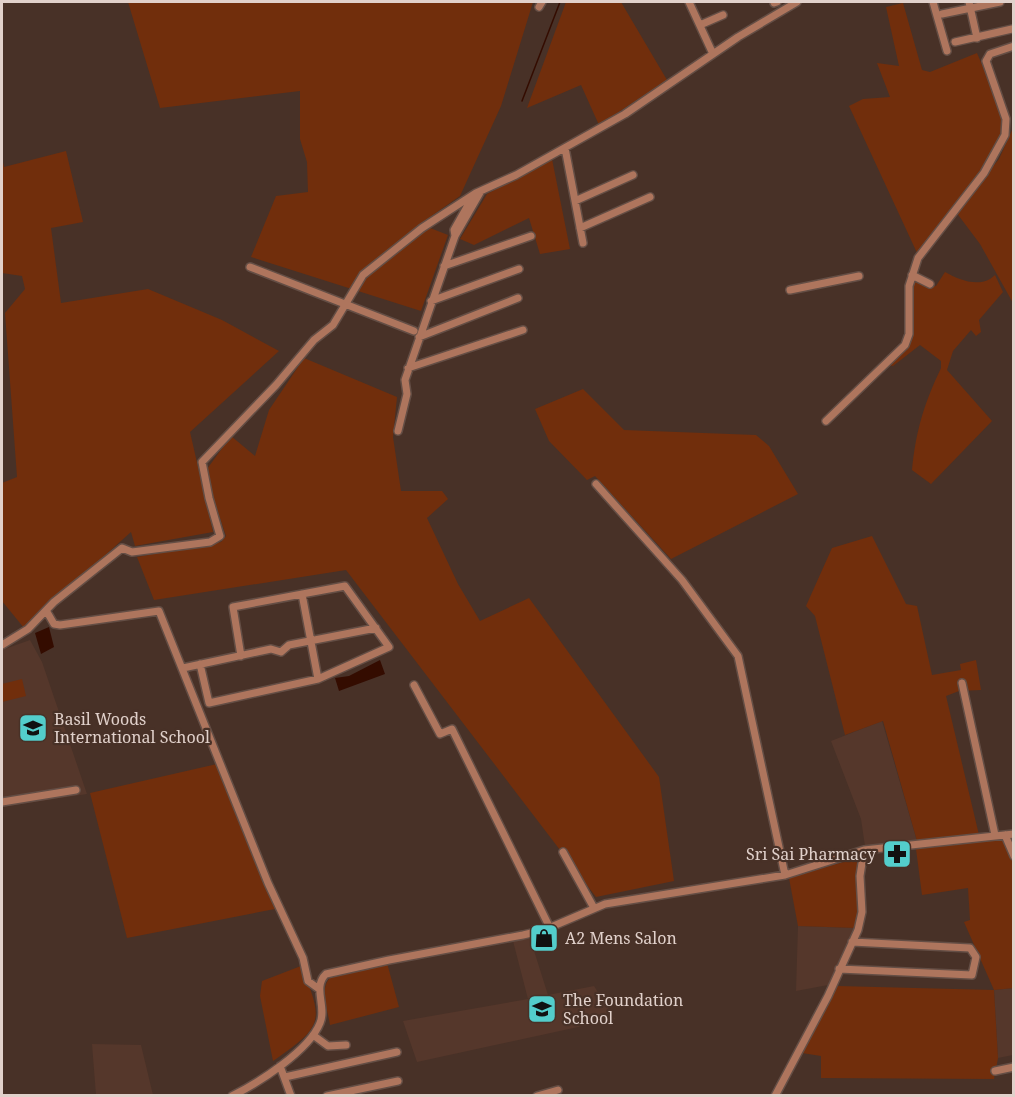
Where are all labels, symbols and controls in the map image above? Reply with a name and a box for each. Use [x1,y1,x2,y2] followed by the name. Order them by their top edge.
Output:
[54,708,210,748] place label: Basil Woods International School
[17,712,49,744] school or university icon: Basil Woods International School
[881,838,913,870] pharmacy icon: Sri Sai Pharmacy
[746,843,877,865] place label: Sri Sai Pharmacy
[528,922,560,954] shop icon: A2 Mens Salon
[565,927,677,949] place label: A2 Mens Salon
[563,989,683,1029] place label: The Foundation School
[526,993,558,1025] school or university icon: The Foundation School

